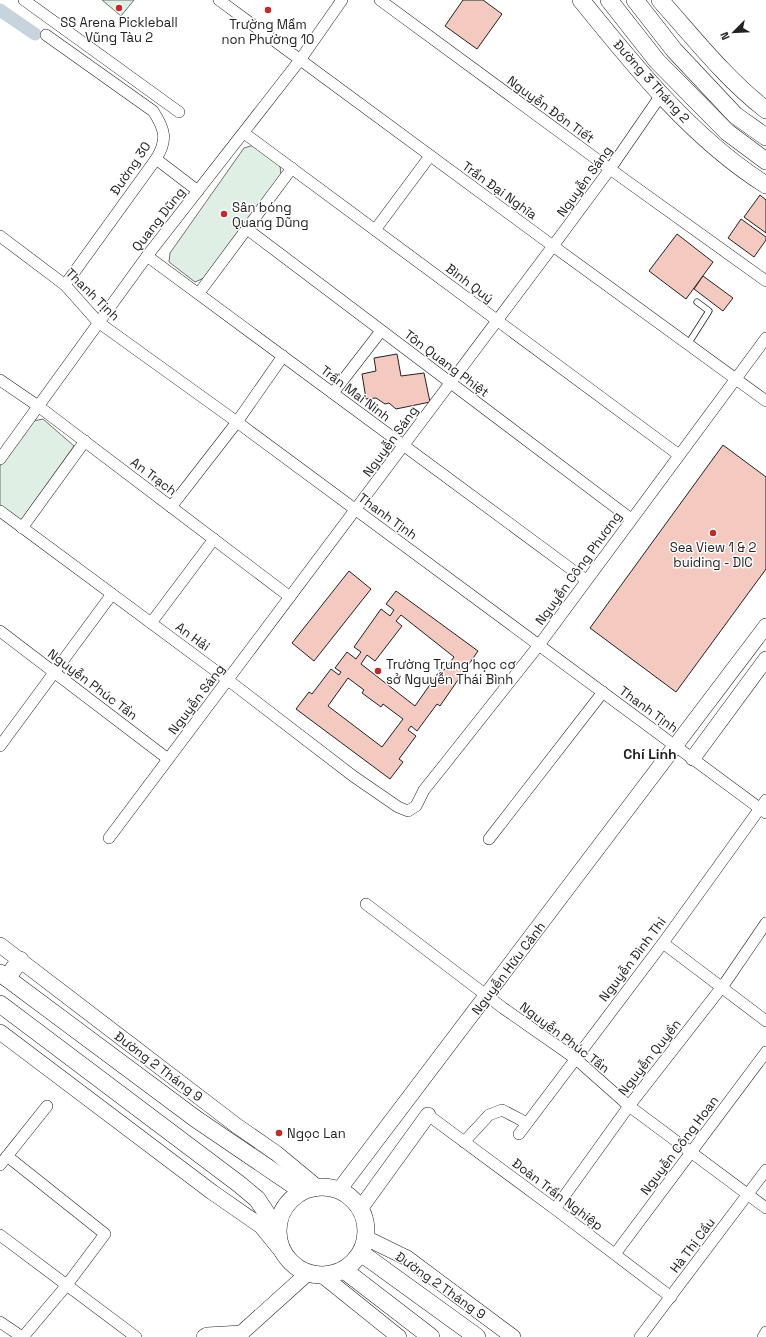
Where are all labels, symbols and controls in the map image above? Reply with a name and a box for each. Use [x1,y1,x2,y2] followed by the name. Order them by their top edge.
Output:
[114,3,124,13] marker: SS Arena Pickleball Vũng Tàu 2
[263,5,273,15] marker: Trường Mầm non Phường 10
[714,12,754,52] north arrow
[60,14,178,46] place label: SS Arena Pickleball Vũng Tàu 2
[222,16,314,48] place label: Trường Mầm non Phường 10
[717,30,733,42] text: N
[610,36,694,127] street label: Đường 3 Tháng 2
[504,72,598,147] street label: Nguyễn Đôn Tiết
[106,138,154,198] street label: Đường 30
[553,142,616,220] street label: Nguyễn Sáng
[459,158,541,224] street label: Trần Đại Nghĩa
[128,184,189,255] street label: Quang Dũng
[232,199,309,231] place label: Sân bóng Quang Dũng
[219,209,229,219] marker: Sân bóng Quang Dũng
[442,260,497,307] street label: Bình Quý
[62,264,123,324] street label: Thanh Tịnh
[401,326,493,401] street label: Tôn Quang Phiệt
[317,362,394,425] street label: Trần Mai Ninh
[359,402,422,480] street label: Nguyễn Sáng
[127,453,180,499] street label: An Trạch
[355,489,420,543] street label: Thanh Tịnh
[531,508,625,628] street label: Nguyễn Công Phương
[708,528,718,538] marker: Sea View 1 & 2 buiding - DIC
[670,539,756,571] place label: Sea View 1 & 2 buiding - DIC
[172,618,213,655] street label: An Hải
[44,645,141,724] street label: Nguyễn Phúc Tần
[386,656,516,688] place label: Trường Trung học cơ sở Nguyễn Thái Bình
[164,661,228,738] street label: Nguyễn Sáng
[373,666,383,676] marker: Trường Trung học cơ sở Nguyễn Thái Bình
[616,682,681,736] street label: Thanh Tịnh
[623,745,677,763] district label: Chí Linh
[595,914,670,1005] street label: Nguyễn Đình Thi
[468,918,549,1018] street label: Nguyễn Hữu Cảnh
[516,998,613,1077] street label: Nguyễn Phúc Tần
[614,1016,684,1099] street label: Nguyễn Quyền
[111,1028,206,1105] street label: Đường 2 Tháng 9
[637,1092,722,1198] street label: Nguyễn Công Hoan
[287,1125,346,1142] place label: Ngọc Lan
[274,1128,284,1138] marker: Ngọc Lan
[509,1155,607,1234] street label: Đoàn Trần Nghiệp
[666,1214,719,1276] street label: Hà Thị Cầu
[392,1248,489,1323] street label: Đường 2 Tháng 9

